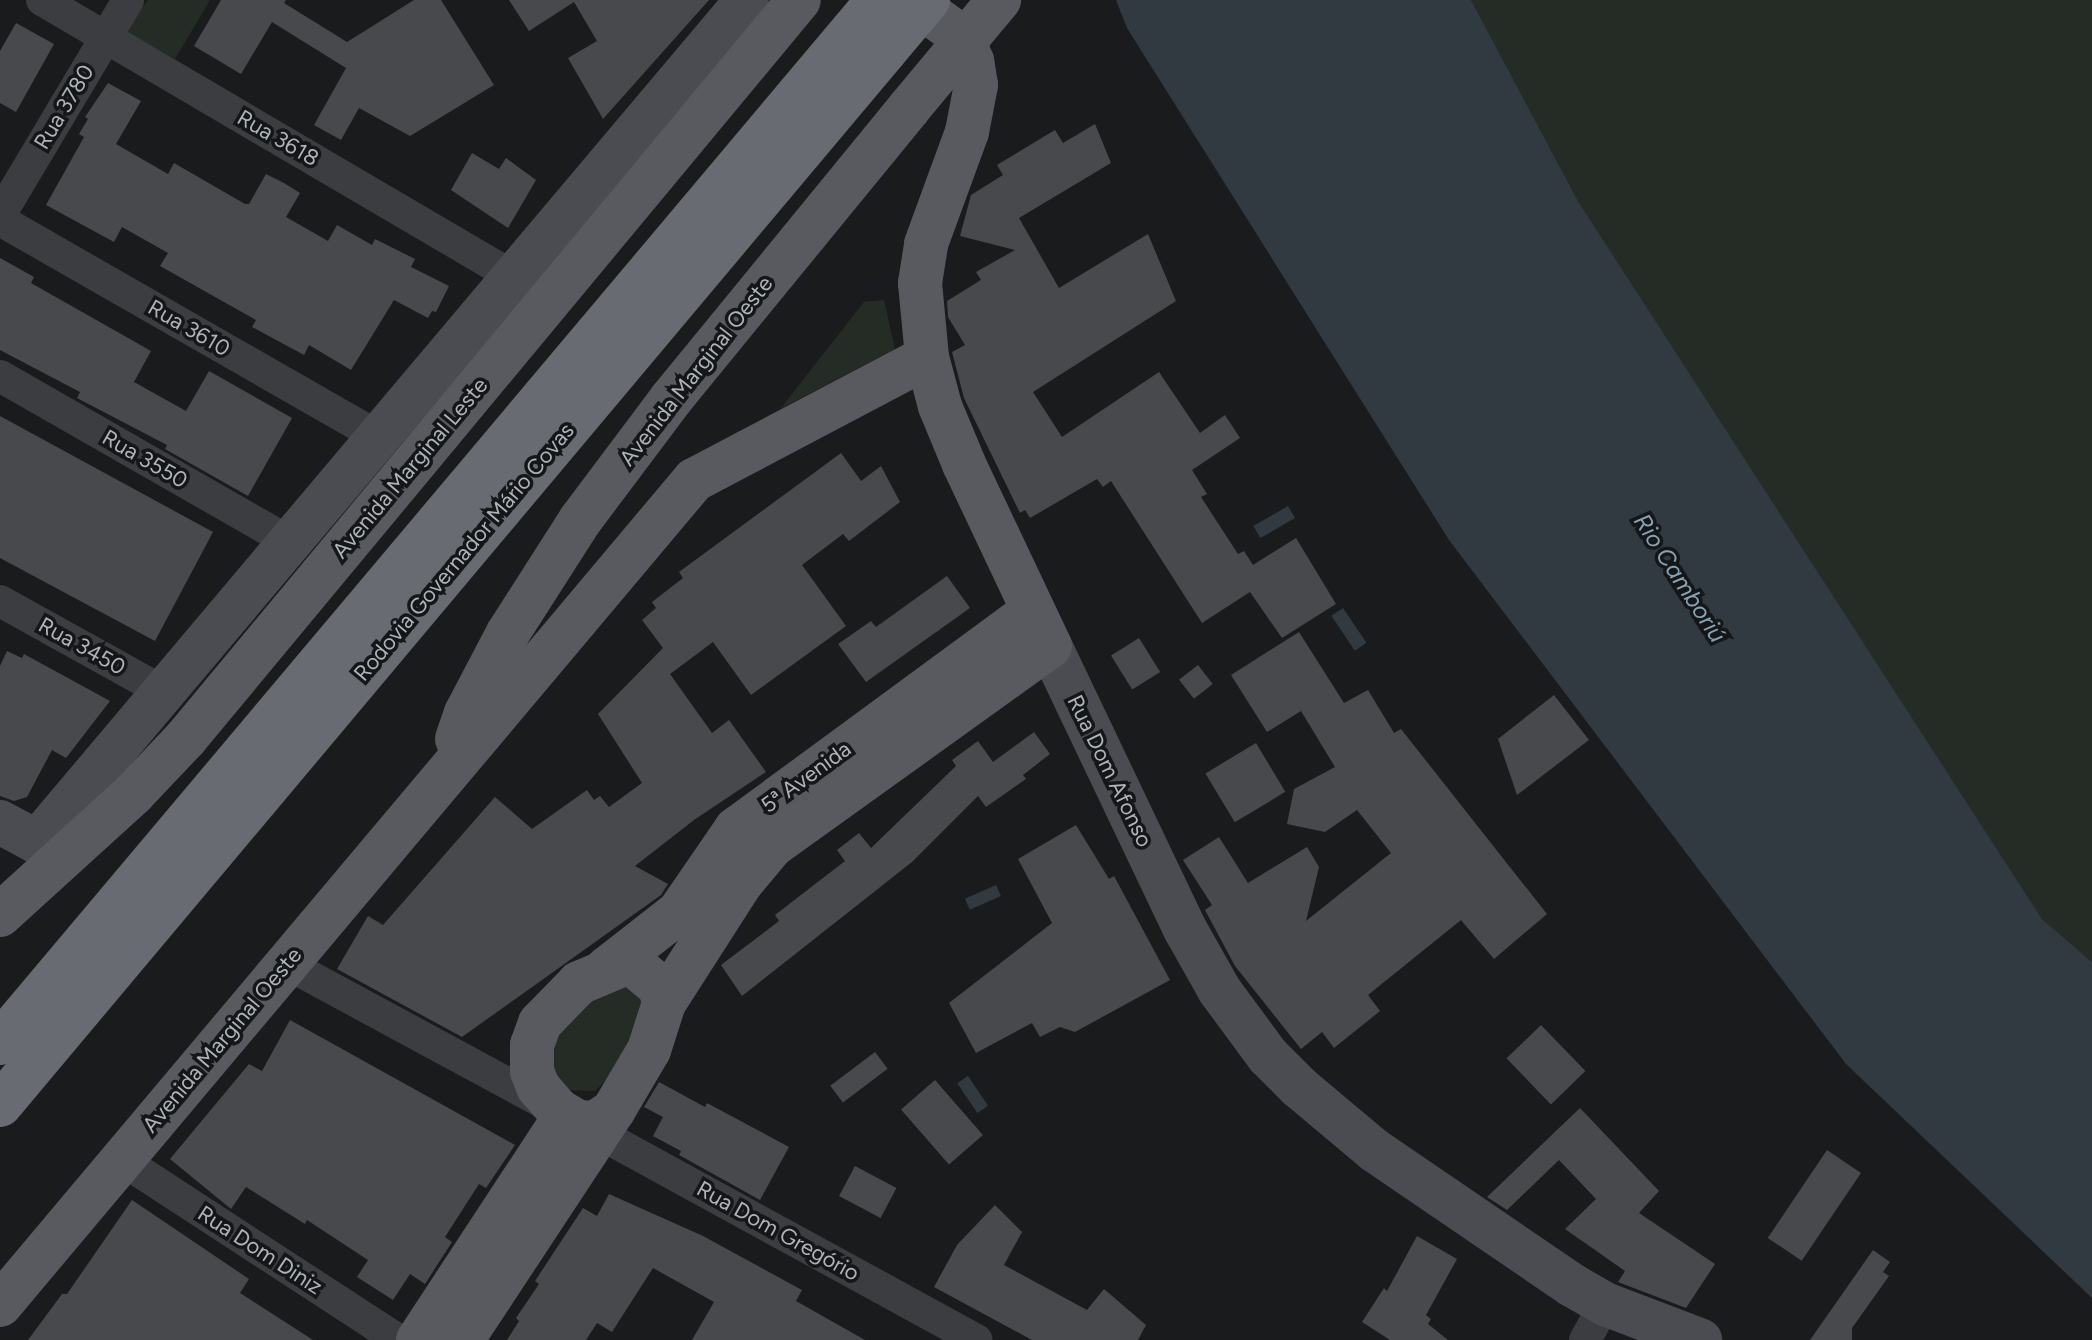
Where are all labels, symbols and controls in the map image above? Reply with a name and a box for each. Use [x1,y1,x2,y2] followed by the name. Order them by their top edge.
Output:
[28,60,100,154] street label: Rua 3780
[233,104,323,172] street label: Rua 3618
[614,271,778,471] street label: Avenida Marginal Oeste
[143,294,235,362] street label: Rua 3610
[327,372,493,564] street label: Avenida Marginal Leste
[348,418,580,686] street label: Rodovia Governador Mário Covas
[98,424,192,494] street label: Rua 3550
[1628,508,1732,648] water label: Rio Camboriú
[34,611,130,681] street label: Rua 3450
[1062,691,1158,851] street label: Rua Dom Afonso
[756,736,856,818] street label: 5ª Avenida
[137,942,307,1138] street label: Avenida Marginal Oeste
[692,1175,864,1287] street label: Rua Dom Gregório
[193,1200,327,1300] street label: Rua Dom Diniz

